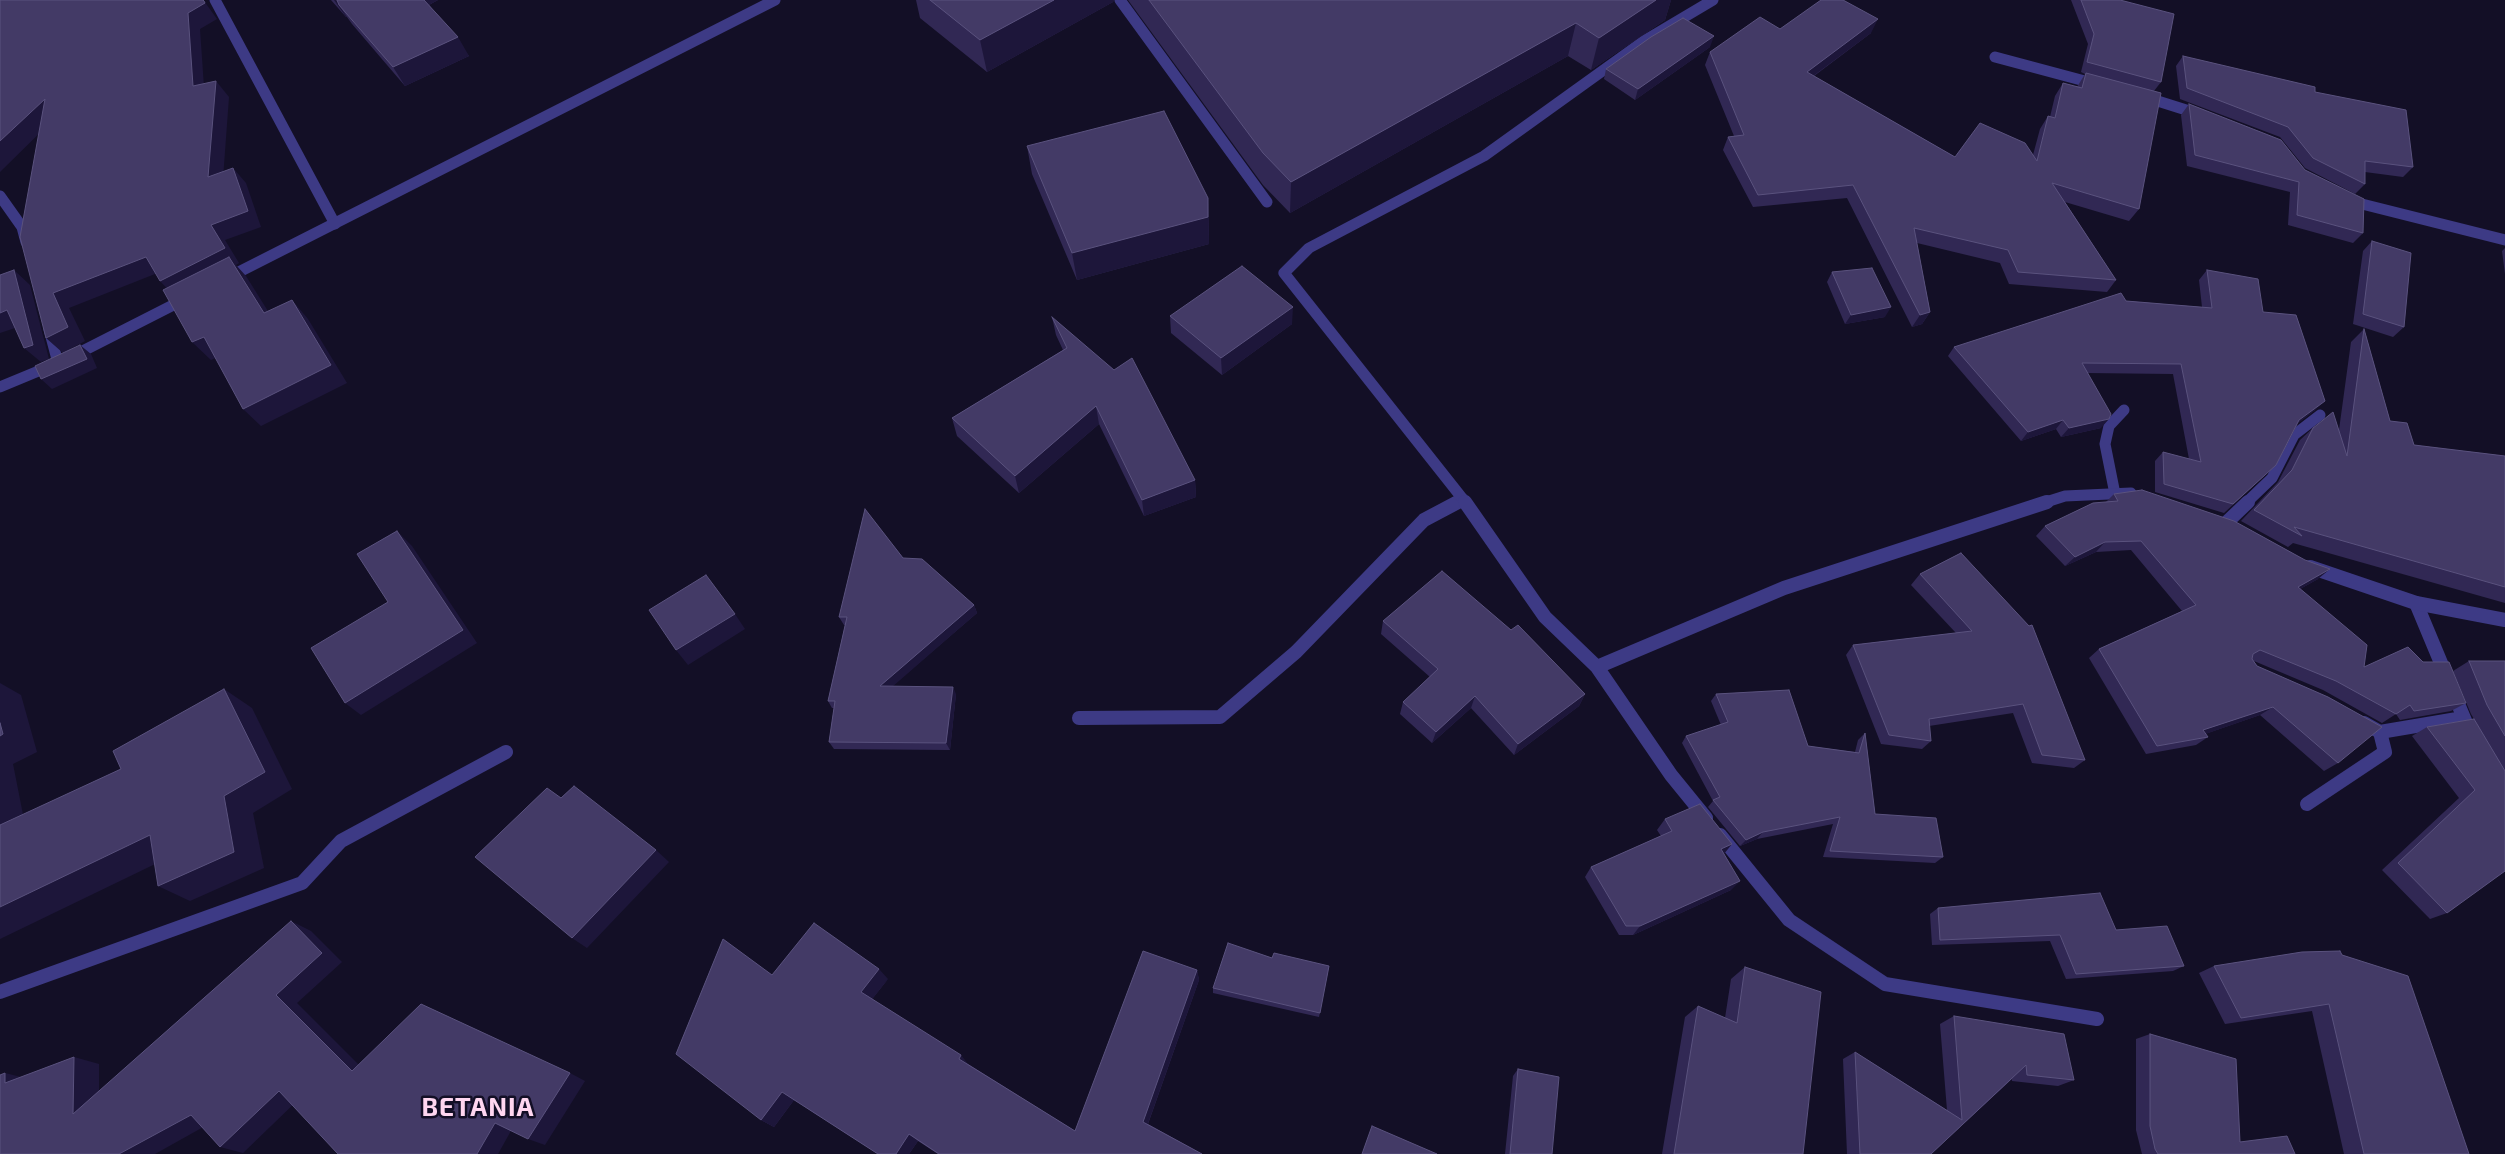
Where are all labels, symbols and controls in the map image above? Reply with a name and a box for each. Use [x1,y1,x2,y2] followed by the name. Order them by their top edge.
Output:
[421,1091,535,1123] district label: BETANIA

